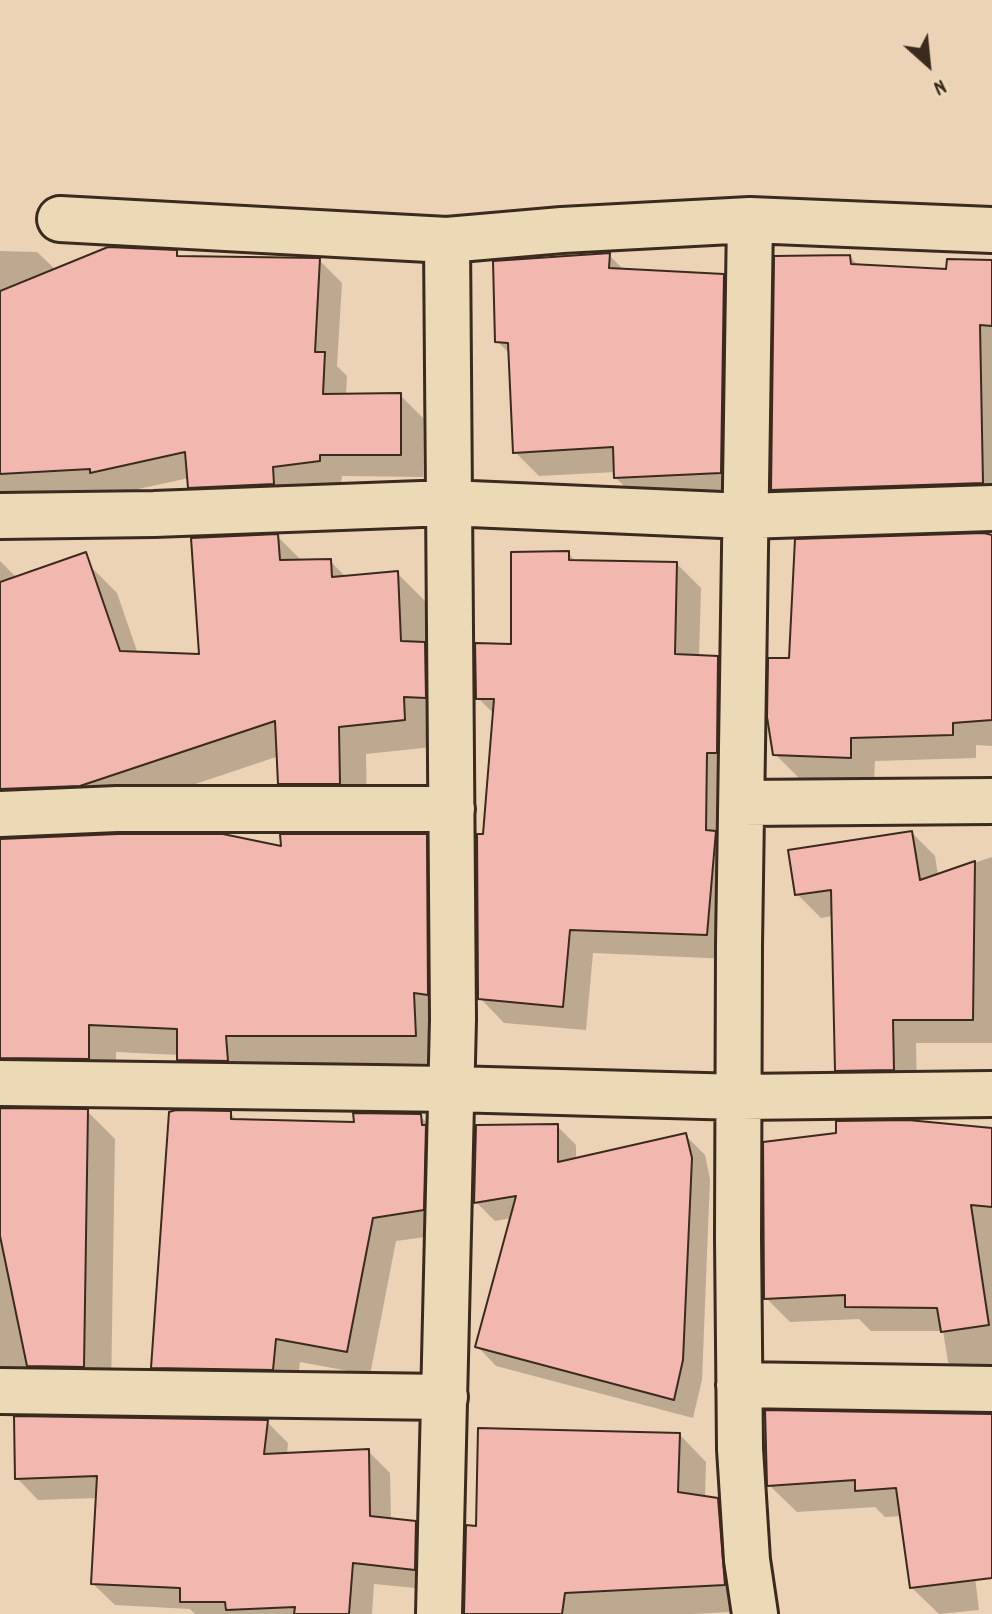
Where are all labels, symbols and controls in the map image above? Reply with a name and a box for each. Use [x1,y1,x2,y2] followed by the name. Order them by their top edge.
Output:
[888,24,968,104] north arrow
[927,70,951,102] text: N

